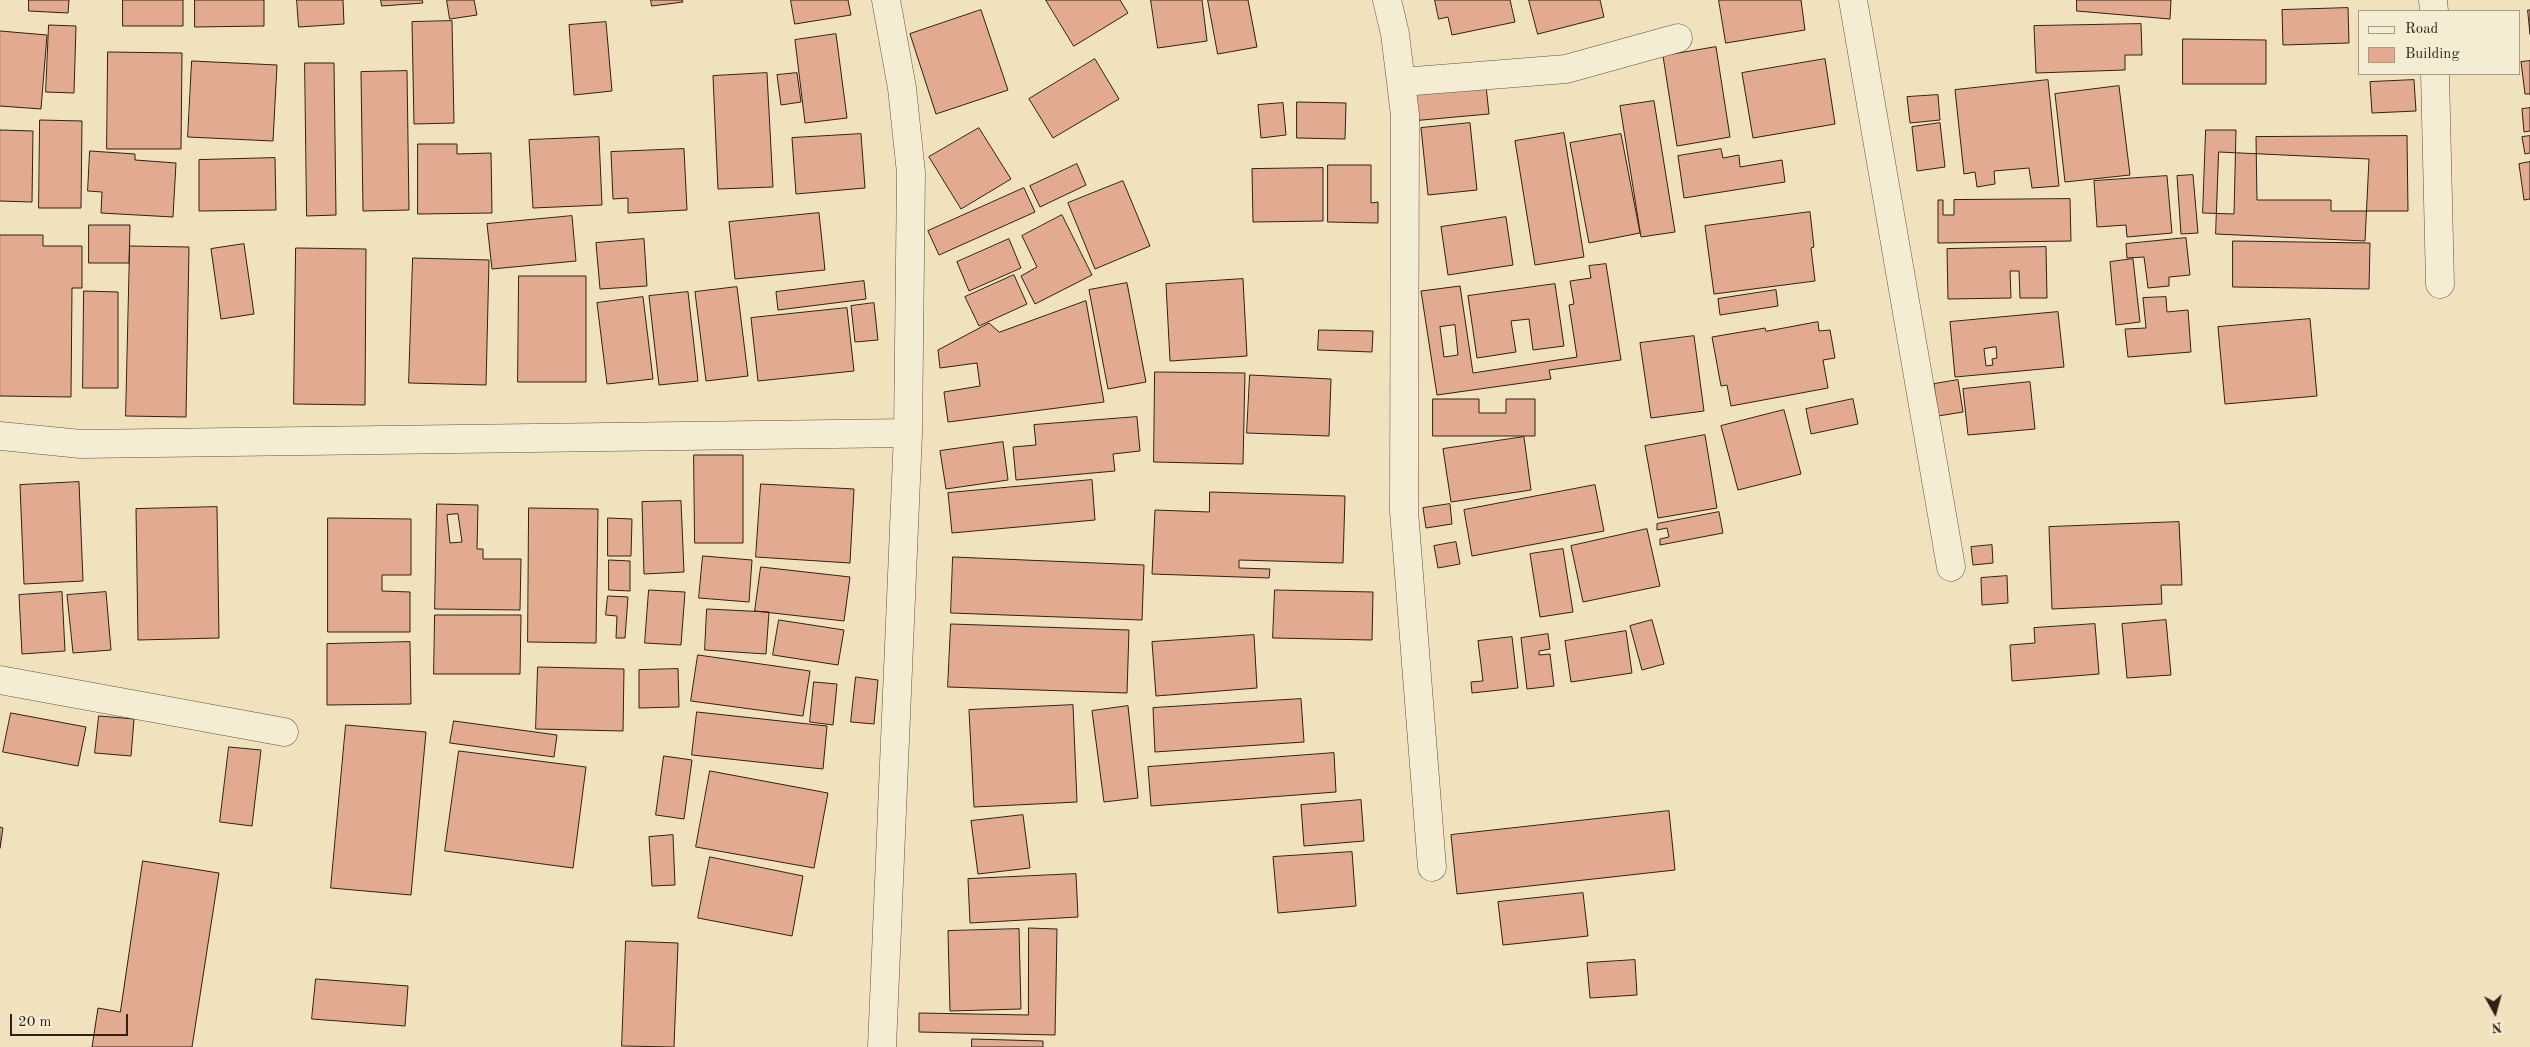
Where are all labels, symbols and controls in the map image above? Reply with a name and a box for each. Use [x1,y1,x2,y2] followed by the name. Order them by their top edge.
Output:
[2358,10,2520,75] legend
[2405,22,2438,37] text: Road
[2405,47,2460,62] text: Building
[2470,987,2520,1037] north arrow
[12,1004,130,1036] scale bar
[18,1015,52,1030] text: 20 m
[2491,1019,2503,1034] text: N

